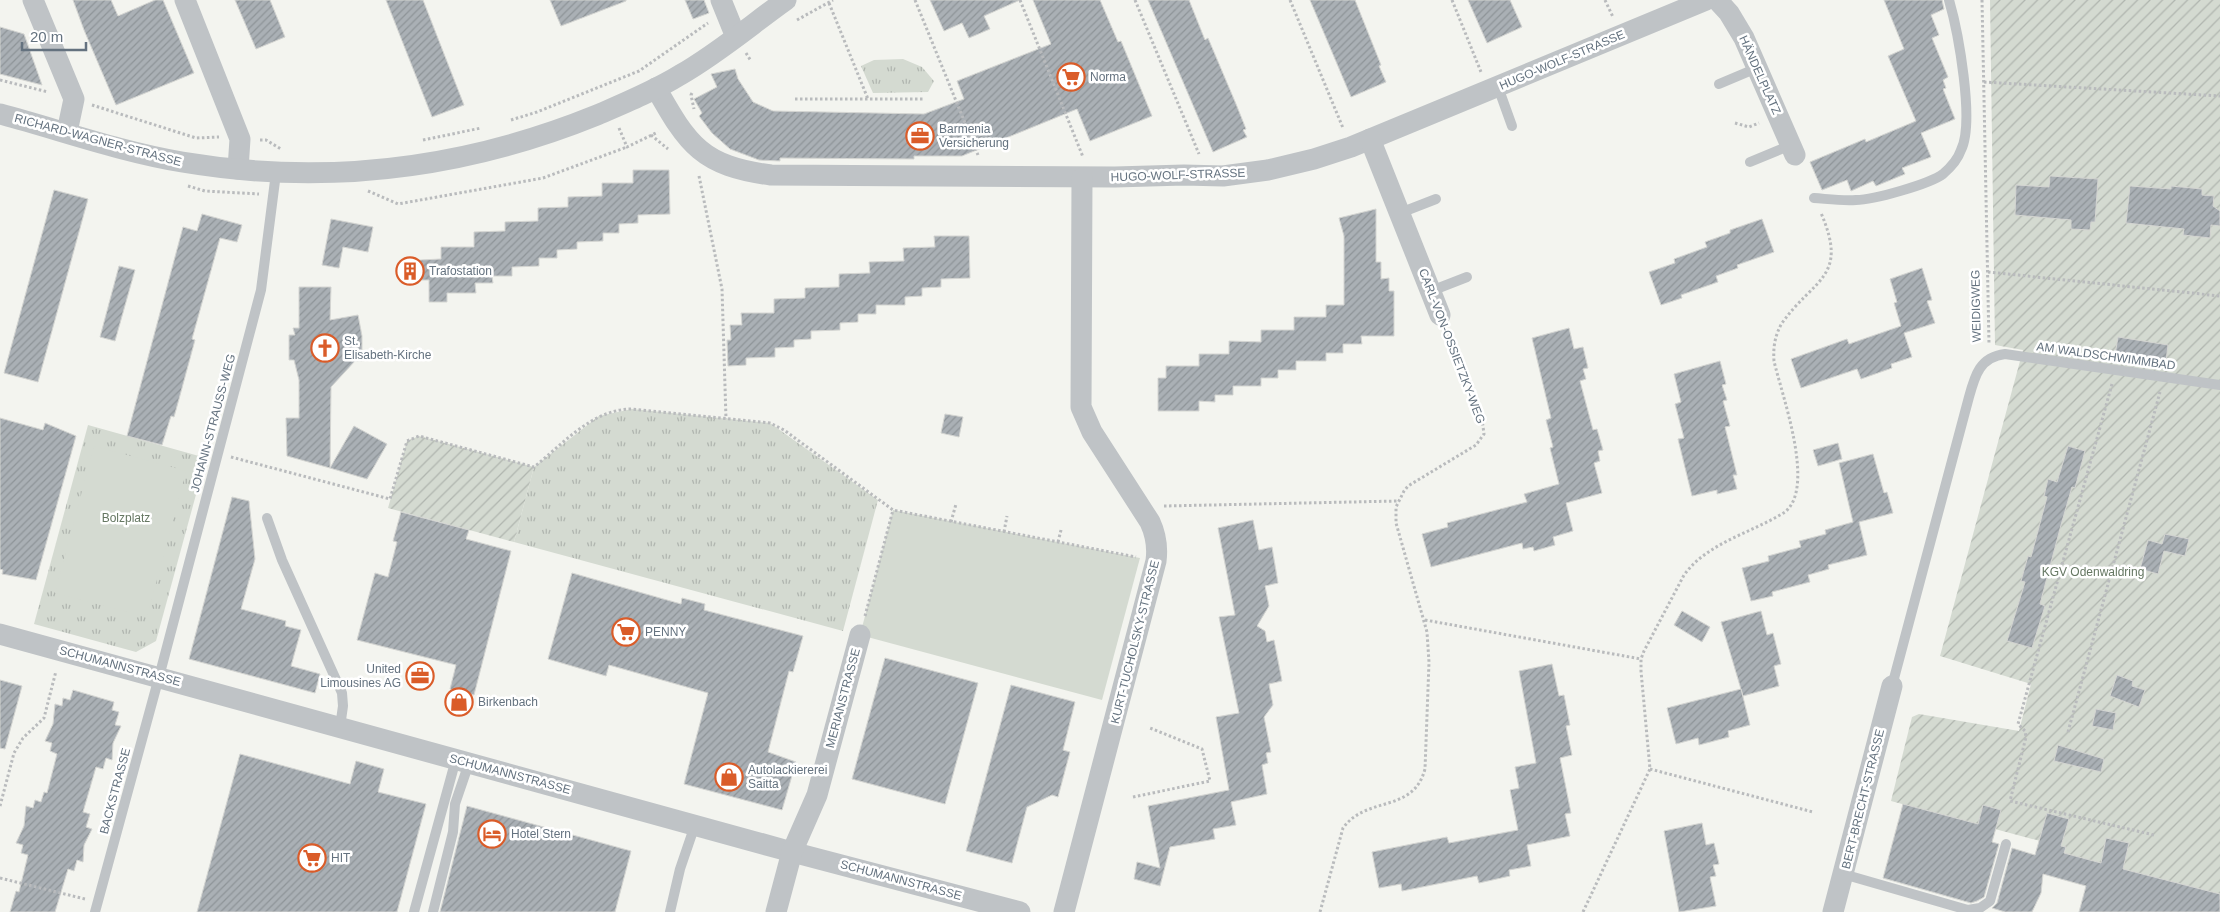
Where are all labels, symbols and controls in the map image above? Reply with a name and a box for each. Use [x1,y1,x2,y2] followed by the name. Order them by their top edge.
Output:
[22,20,86,52] scale bar
[1497,27,1627,93] street label: HUGO-WOLF-STRASSE
[30,28,63,45] text: 20 m
[1736,33,1784,117] street label: HÄNDELPLATZ
[1056,62,1086,92] supermarket icon: Norma
[1090,70,1126,84] place label: Norma
[13,111,183,169] street label: RICHARD-WAGNER-STRASSE
[905,121,935,151] office icon: Barmenia Versicherung
[939,122,1009,150] place label: Barmenia Versicherung
[1110,166,1246,184] street label: HUGO-WOLF-STRASSE
[395,256,425,286] building icon: Trafostation
[429,264,492,278] place label: Trafostation
[1416,267,1488,425] street label: CARL-VON-OSSIETZKY-WEG
[1968,270,1984,342] street label: WEIDIGWEG
[310,333,340,363] church icon: St. Elisabeth-Kirche
[344,334,432,362] place label: St. Elisabeth-Kirche
[2036,339,2177,373] street label: AM WALDSCHWIMMBAD
[188,352,238,494] street label: JOHANN-STRAUSS-WEG
[102,511,150,525] park label: Bolzplatz
[1108,559,1162,725] street label: KURT-TUCHOLSKY-STRASSE
[2042,565,2144,579] park label: KGV Odenwaldring
[611,617,641,647] supermarket icon: PENNY
[645,625,686,639] place label: PENNY
[58,643,182,689] street label: SCHUMANNSTRASSE
[823,647,863,749] street label: MERIANSTRASSE
[405,661,435,691] office icon: United Limousines AG
[320,662,401,690] place label: United Limousines AG
[444,687,474,717] shop icon: Birkenbach
[478,695,538,709] place label: Birkenbach
[1839,728,1887,870] street label: BERT-BRECHT-STRASSE
[97,746,133,836] street label: BACKSTRASSE
[448,751,572,797] street label: SCHUMANNSTRASSE
[714,762,744,792] shop icon: Autolackiererei Saitta
[748,763,827,791] place label: Autolackiererei Saitta
[477,819,507,849] hotel icon: Hotel Stern
[511,827,571,841] place label: Hotel Stern
[297,843,327,873] supermarket icon: HIT
[331,851,351,865] place label: HIT
[839,857,963,903] street label: SCHUMANNSTRASSE

